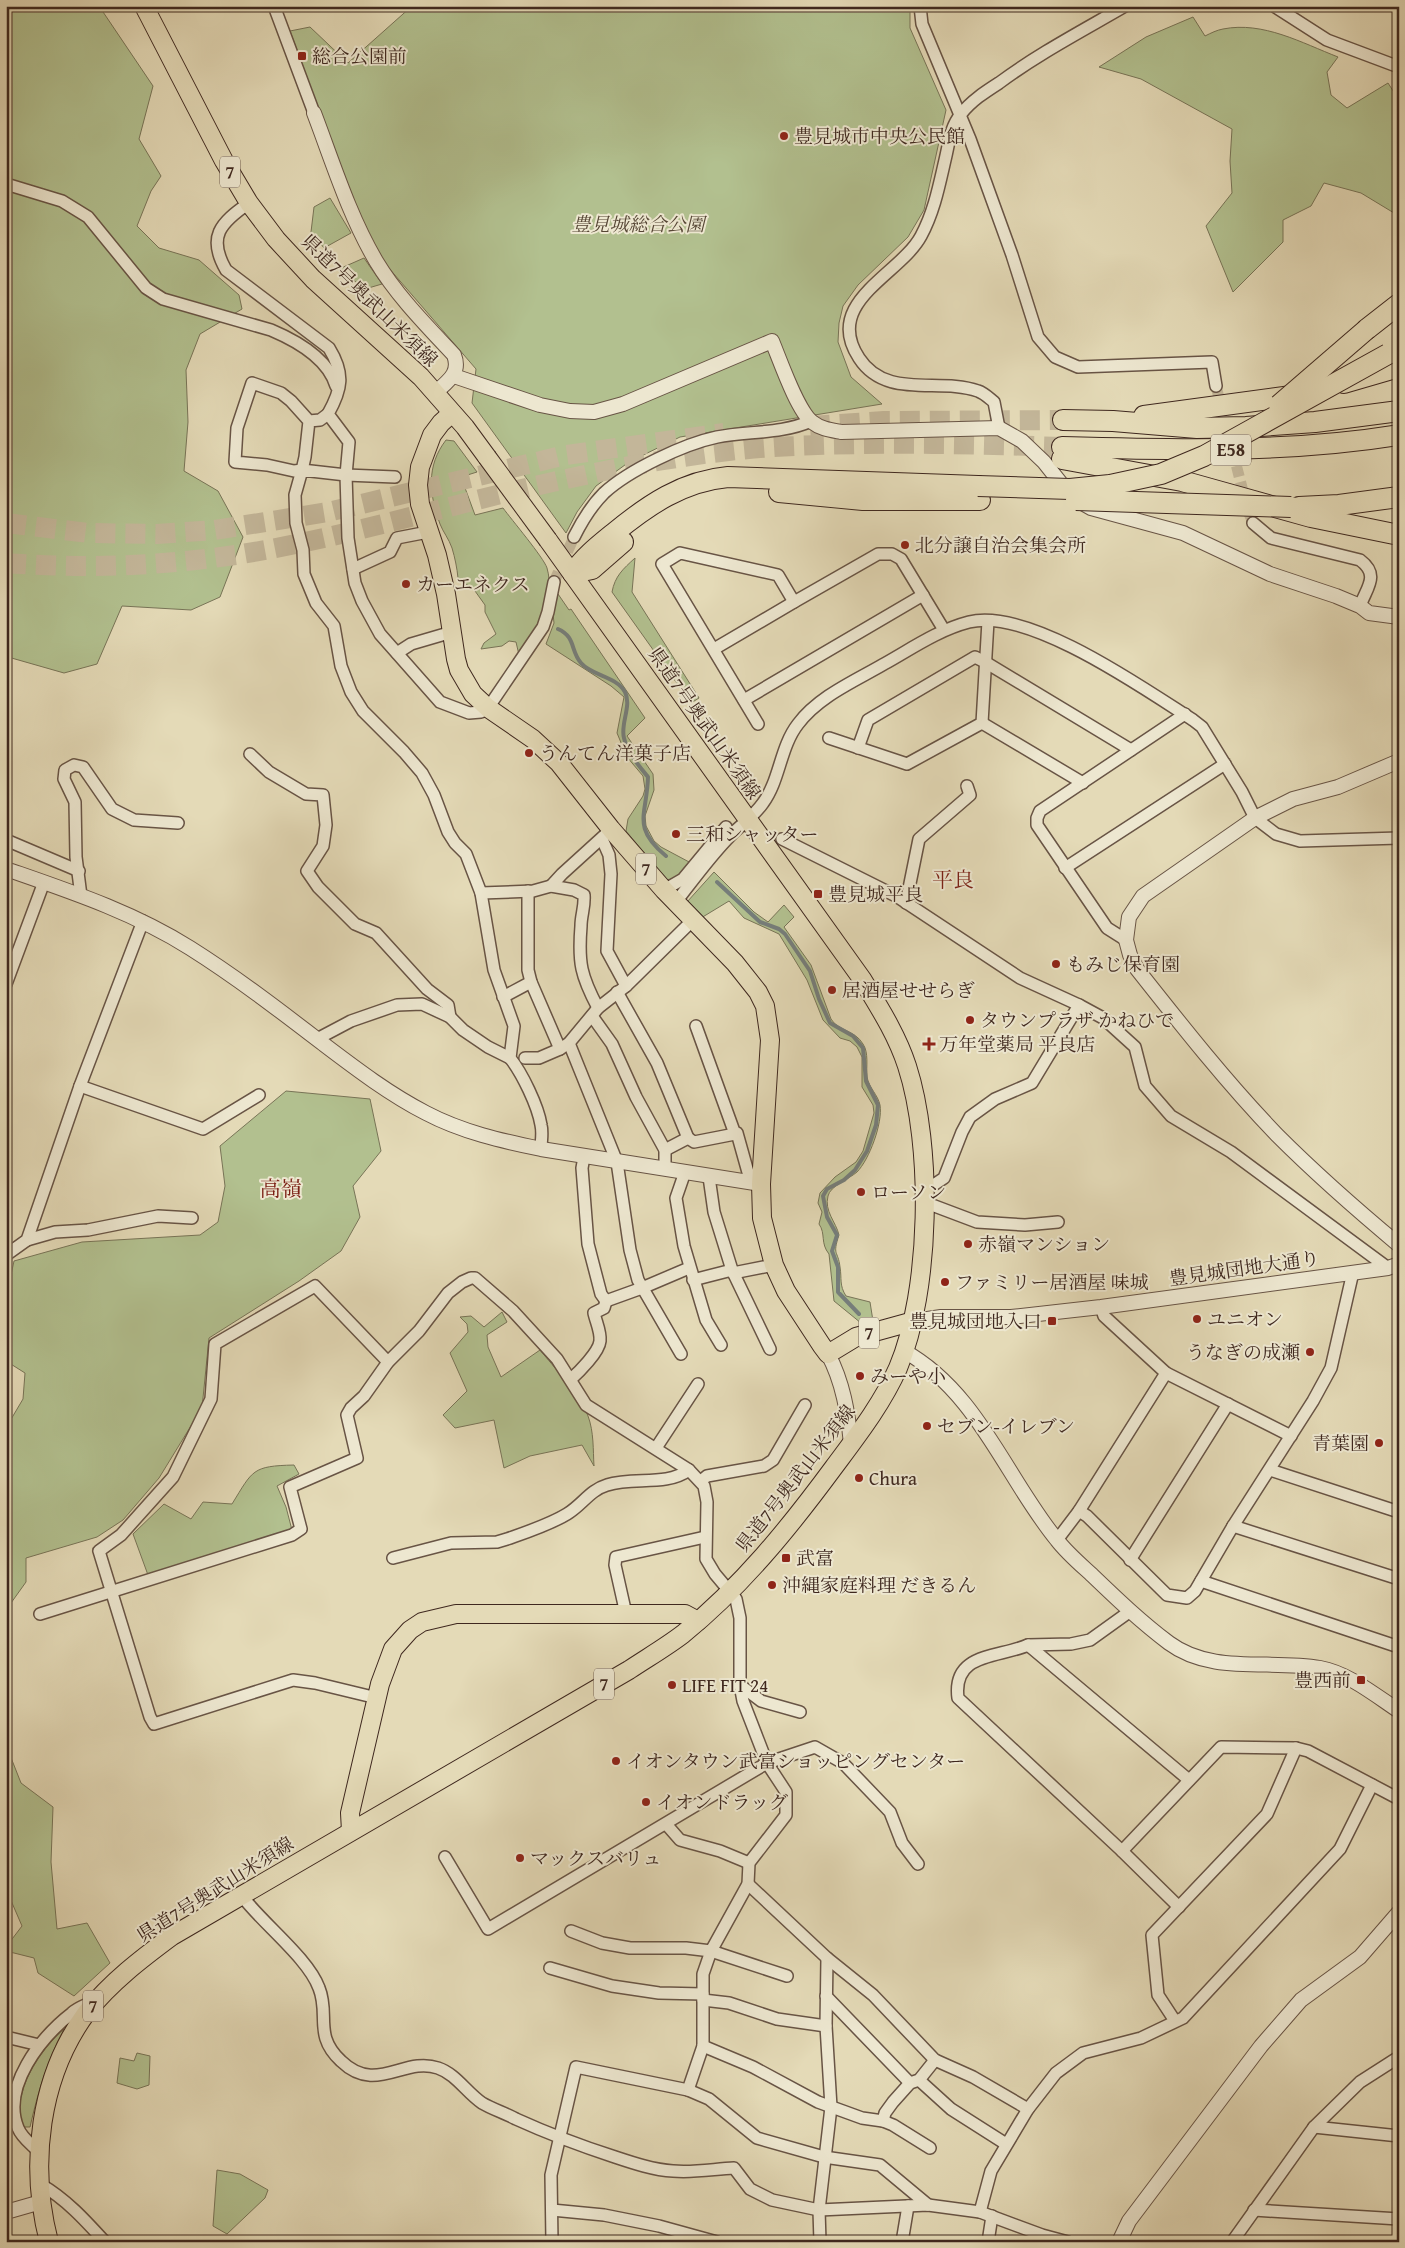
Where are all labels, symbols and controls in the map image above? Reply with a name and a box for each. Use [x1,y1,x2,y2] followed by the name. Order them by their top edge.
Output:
[312,42,407,70] place label: 総合公園前
[296,50,308,62] marker: 総合公園前
[794,122,965,150] place label: 豊見城市中央公民館
[778,130,790,142] marker: 豊見城市中央公民館
[220,156,240,188] road number: 7
[571,210,707,238] park label: 豊見城総合公園
[295,227,445,373] street label: 県道7号奥武山米須線
[1211,434,1251,466] road number: E58
[915,531,1086,559] place label: 北分譲自治会集会所
[899,539,911,551] marker: 北分譲自治会集会所
[416,570,530,598] place label: カーエネクス
[400,578,412,590] marker: カーエネクス
[642,641,768,805] street label: 県道7号奥武山米須線
[539,739,691,767] place label: うんてん洋菓子店
[523,747,535,759] marker: うんてん洋菓子店
[686,820,819,848] place label: 三和シャッター
[670,828,682,840] marker: 三和シャッター
[636,854,656,884] road number: 7
[932,864,974,895] district label: 平良
[828,880,923,908] place label: 豊見城平良
[812,888,824,900] marker: 豊見城平良
[1066,950,1180,978] place label: もみじ保育園
[1050,958,1062,970] marker: もみじ保育園
[842,976,975,1004] place label: 居酒屋せせらぎ
[826,984,838,996] marker: 居酒屋せせらぎ
[980,1006,1174,1034] place label: タウンプラザ かねひで
[964,1014,976,1026] marker: タウンプラザ かねひで
[939,1030,1095,1058] place label: 万年堂薬局 平良店
[923,1038,935,1050] marker: 万年堂薬局 平良店
[260,1173,302,1204] district label: 高嶺
[871,1178,946,1206] place label: ローソン
[855,1186,867,1198] marker: ローソン
[978,1230,1110,1258] place label: 赤嶺マンション
[962,1238,974,1250] marker: 赤嶺マンション
[1167,1244,1321,1292] street label: 豊見城団地大通り
[955,1268,1149,1296] place label: ファミリー居酒屋 味城
[939,1276,951,1288] marker: ファミリー居酒屋 味城
[1207,1305,1283,1333] place label: ユニオン
[909,1307,1042,1335] place label: 豊見城団地入口
[1191,1313,1203,1325] marker: ユニオン
[1046,1315,1058,1327] marker: 豊見城団地入口
[859,1318,879,1349] road number: 7
[1186,1338,1300,1366] place label: うなぎの成瀬
[1304,1346,1316,1358] marker: うなぎの成瀬
[870,1362,946,1390] place label: みーや小
[854,1370,866,1382] marker: みーや小
[729,1398,861,1558] street label: 県道7号奥武山米須線
[937,1412,1075,1440] place label: セブン-イレブン
[921,1420,933,1432] marker: セブン-イレブン
[1312,1429,1369,1457] place label: 青葉園
[1373,1437,1385,1449] marker: 青葉園
[869,1464,917,1492] place label: Chura
[853,1472,865,1484] marker: Chura
[796,1544,834,1572] place label: 武富
[780,1552,792,1564] marker: 武富
[782,1571,976,1599] place label: 沖縄家庭料理 だきるん
[766,1579,778,1591] marker: 沖縄家庭料理 だきるん
[1294,1666,1351,1694] place label: 豊西前
[594,1668,614,1700] road number: 7
[682,1671,768,1699] place label: LIFE FIT 24
[1355,1674,1367,1686] marker: 豊西前
[666,1679,678,1691] marker: LIFE FIT 24
[626,1747,965,1775] place label: イオンタウン武富ショッピングセンター
[610,1755,622,1767] marker: イオンタウン武富ショッピングセンター
[656,1788,788,1816] place label: イオンドラッグ
[640,1796,652,1808] marker: イオンドラッグ
[131,1829,299,1949] street label: 県道7号奥武山米須線
[530,1844,661,1872] place label: マックスバリュ
[514,1852,526,1864] marker: マックスバリュ
[83,1990,103,2022] road number: 7

